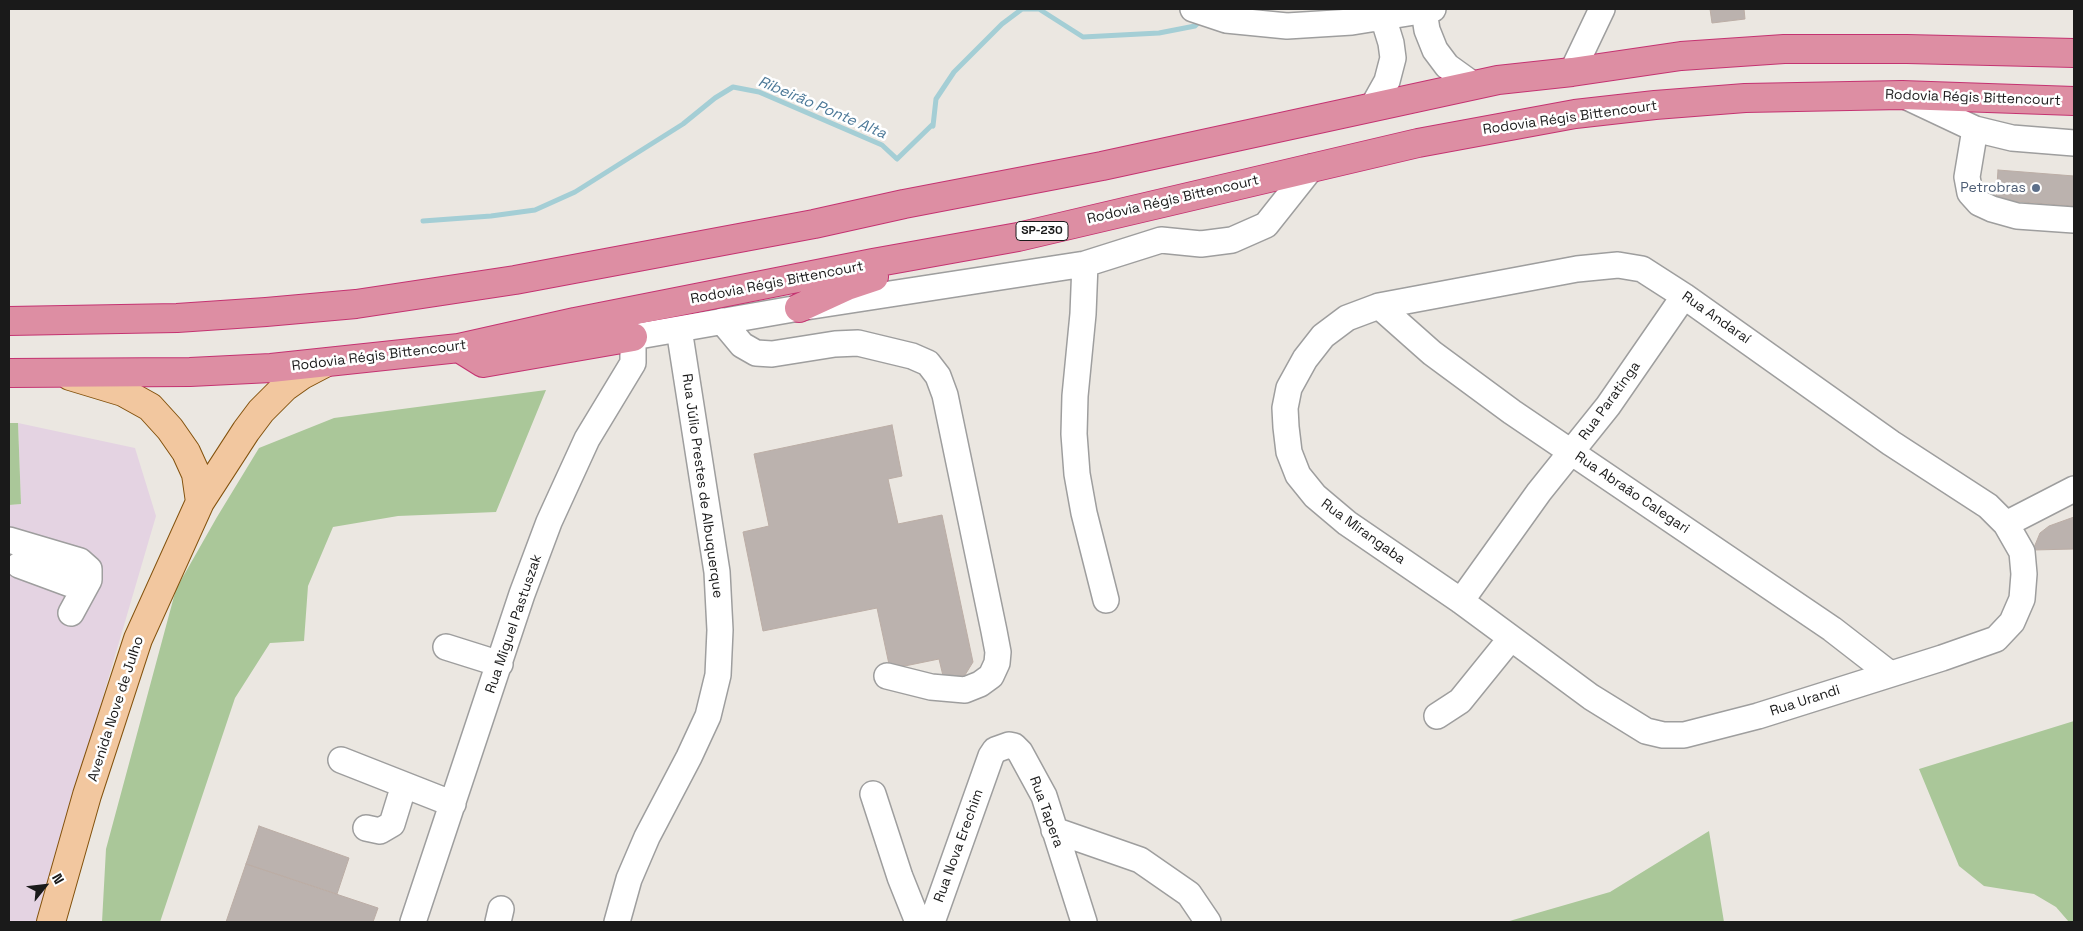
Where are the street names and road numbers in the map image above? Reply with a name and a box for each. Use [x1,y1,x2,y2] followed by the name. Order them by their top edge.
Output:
[1885,87,2061,109] street label: Rodovia Régis Bittencourt
[1482,97,1658,139] street label: Rodovia Régis Bittencourt
[1085,172,1261,228] street label: Rodovia Régis Bittencourt
[1016,222,1068,240] road number: SP-230
[689,258,865,308] street label: Rodovia Régis Bittencourt
[1678,288,1754,348] street label: Rua Andaraí
[291,337,467,375] street label: Rodovia Régis Bittencourt
[1576,358,1644,444] street label: Rua Paratinga
[678,373,726,599] street label: Rua Júlio Prestes de Albuquerque
[1572,448,1692,538] street label: Rua Abraão Calegari
[1317,496,1409,568] street label: Rua Mirangaba
[482,552,546,696] street label: Rua Miguel Pastuszak
[85,634,147,784] street label: Avenida Nove de Julho
[1768,682,1842,720] street label: Rua Urandi
[1025,774,1067,850] street label: Rua Tapera
[931,787,987,905] street label: Rua Nova Erechim

